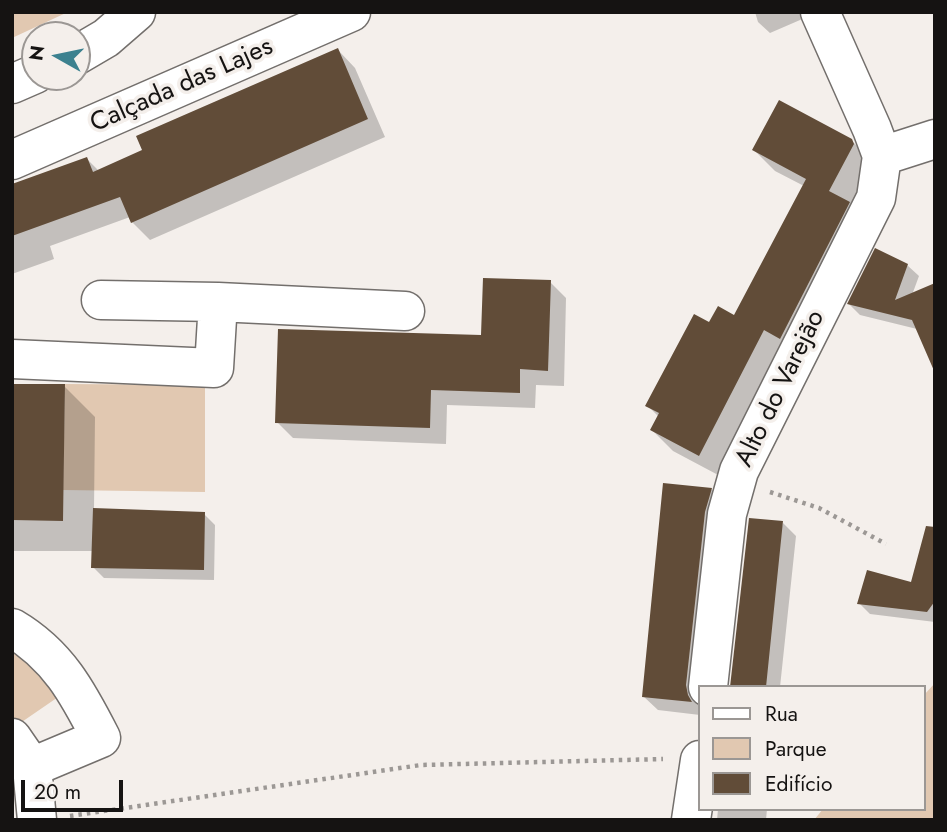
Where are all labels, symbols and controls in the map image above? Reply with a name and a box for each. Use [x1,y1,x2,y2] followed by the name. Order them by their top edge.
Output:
[21,21,91,91] north arrow
[86,32,278,140] street label: Calçada das Lajes
[22,43,51,63] text: N
[730,306,832,472] street label: Alto do Varejão
[698,685,926,811] legend
[765,699,798,729] text: Rua
[765,734,827,764] text: Parque
[24,766,126,810] scale bar
[765,769,832,799] text: Edifício
[34,777,81,807] text: 20 m

